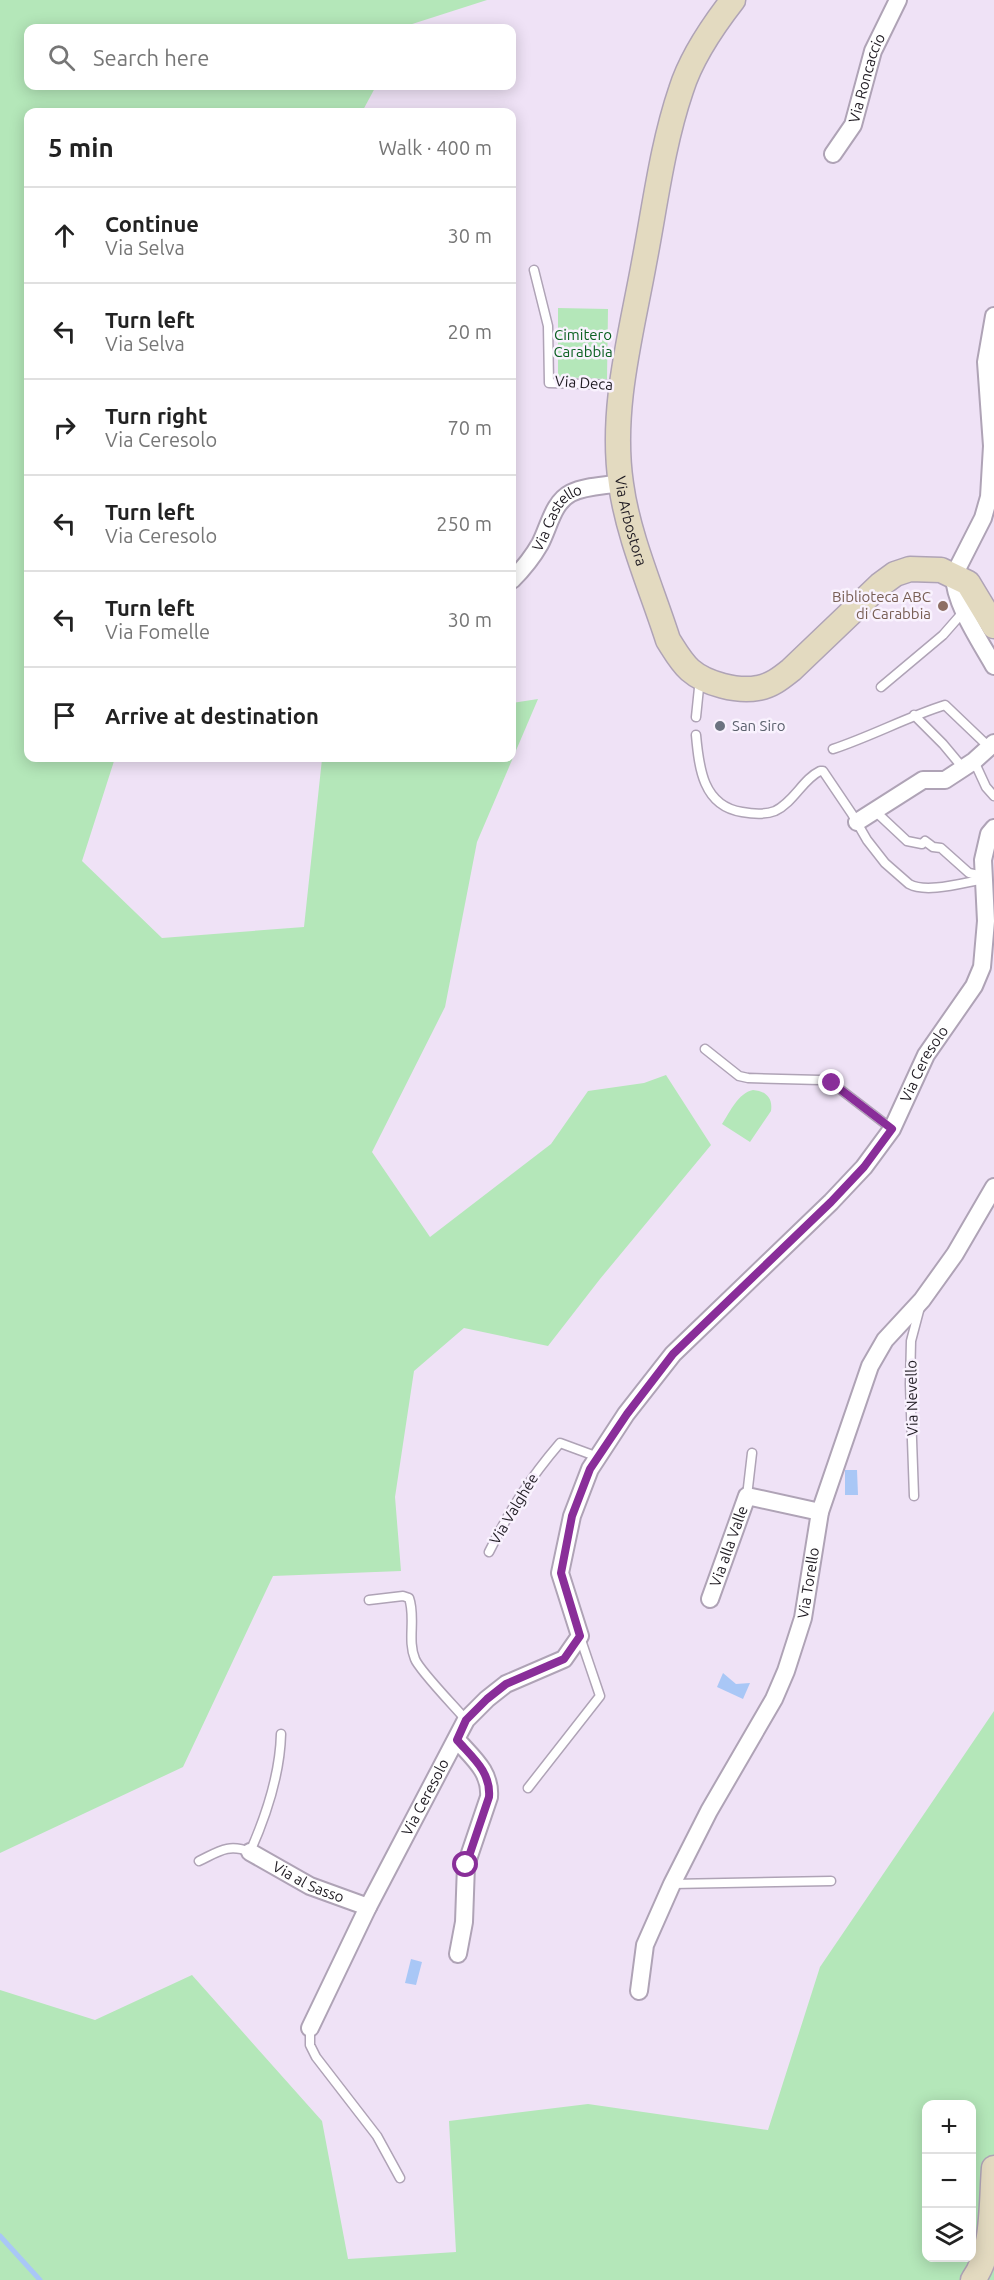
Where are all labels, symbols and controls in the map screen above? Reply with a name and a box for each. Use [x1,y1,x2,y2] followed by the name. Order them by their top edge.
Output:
[24,24,516,90] search box
[845,31,888,125] street label: Via Roncaccio
[45,41,78,74] icon: search
[93,45,209,70] text: Search here
[48,133,114,162] text: 5 min
[379,136,492,159] text: Walk · 400 m
[105,211,199,236] text: Continue
[48,219,81,252] icon: ahead
[448,224,492,247] text: 30 m
[105,236,185,259] text: Via Selva
[105,307,195,332] text: Turn left
[48,315,81,348] icon: left
[448,320,492,343] text: 20 m
[553,326,613,360] park label: Cimitero Carabbia
[105,332,185,355] text: Via Selva
[554,372,614,393] street label: Via Deca
[105,403,207,428] text: Turn right
[48,411,81,444] icon: right
[448,416,492,439] text: 70 m
[105,428,217,451] text: Via Ceresolo
[612,475,651,568] street label: Via Arbostora
[529,481,584,554] street label: Via Castello
[105,499,195,524] text: Turn left
[48,507,81,540] icon: left
[436,512,492,535] text: 250 m
[105,524,217,547] text: Via Ceresolo
[832,588,931,622] place label: Biblioteca ABC di Carabbia
[105,595,195,620] text: Turn left
[936,599,950,613] marker: Biblioteca ABC di Carabbia
[48,603,81,636] icon: left
[448,608,492,631] text: 30 m
[105,620,210,643] text: Via Fomelle
[48,699,81,732] icon: arrive
[105,703,319,728] text: Arrive at destination
[732,717,786,734] place label: San Siro
[713,719,727,733] marker: San Siro
[896,1023,951,1105] street label: Via Ceresolo
[818,1069,844,1095] route end
[902,1360,921,1436] street label: Via Nevello
[486,1470,541,1547] street label: Via Valghée
[706,1503,751,1589] street label: Via alla Valle
[794,1546,822,1620] street label: Via Torello
[398,1756,452,1838] street label: Via Ceresolo
[452,1851,478,1877] route start
[270,1858,347,1906] street label: Via al Sasso
[922,2100,976,2262] map controls
[922,2100,976,2154] button: +
[922,2154,976,2208] button: −
[922,2208,976,2262] button: layers

